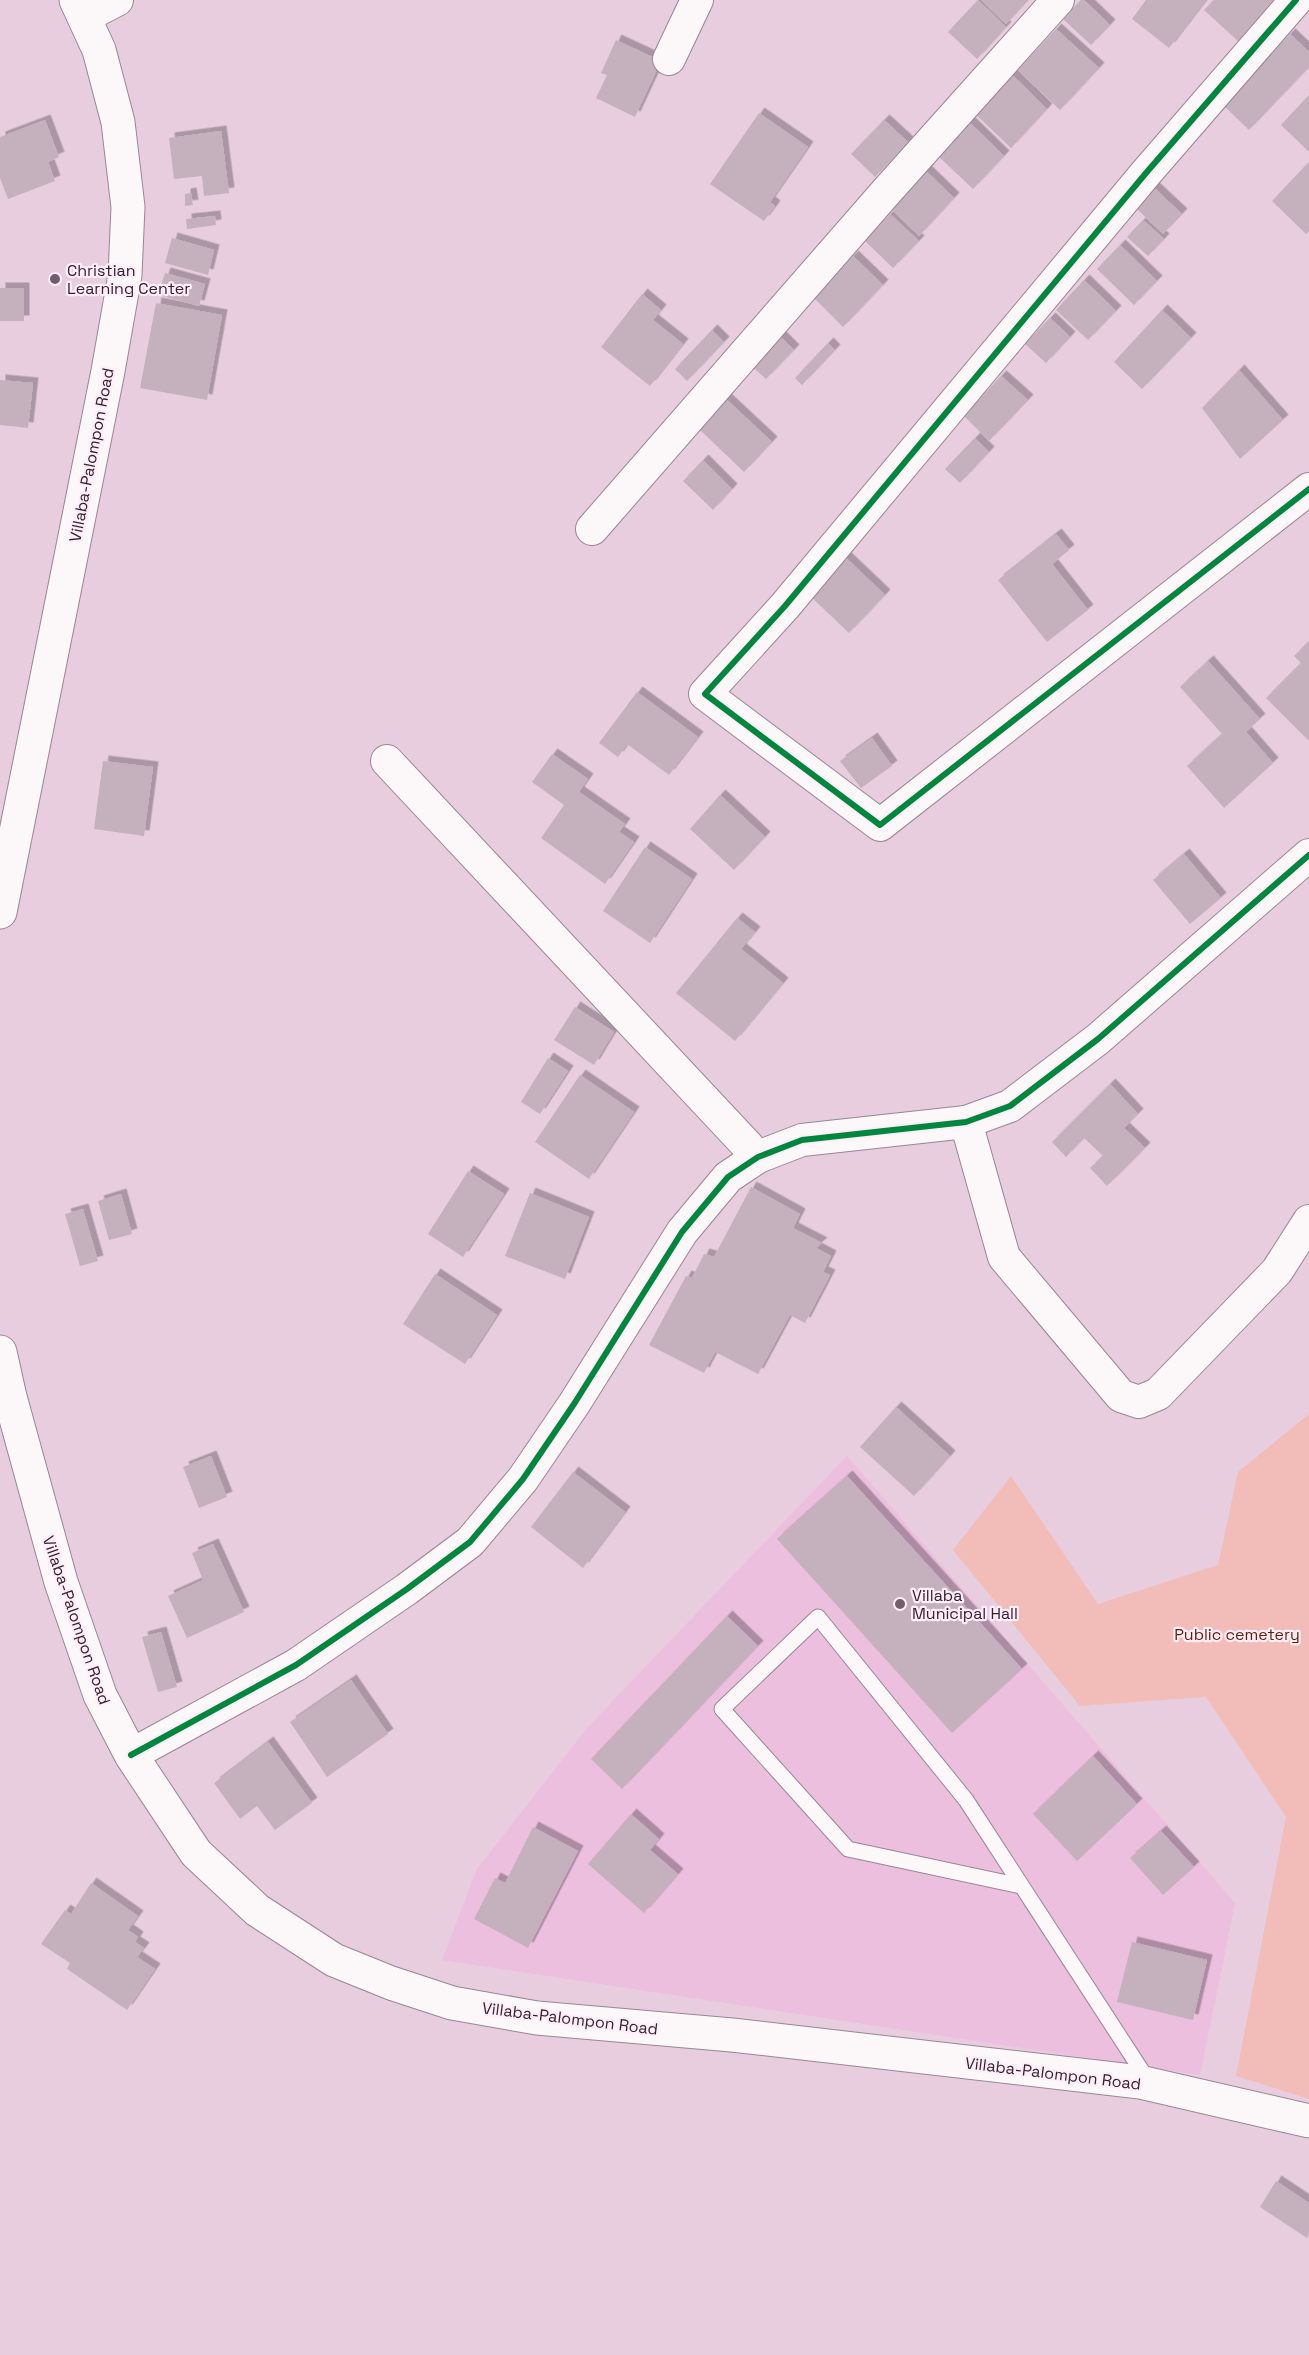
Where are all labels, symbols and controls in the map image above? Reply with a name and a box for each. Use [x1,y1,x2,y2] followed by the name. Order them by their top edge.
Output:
[67,260,190,299] place label: Christian Learning Center
[48,272,62,286] marker: Christian Learning Center
[64,366,119,544] street label: Villaba-Palompon Road
[38,1533,115,1707] street label: Villaba-Palompon Road
[912,1585,1018,1624] place label: Villaba Municipal Hall
[893,1597,907,1611] marker: Villaba Municipal Hall
[1174,1624,1300,1645] park label: Public cemetery
[481,1997,659,2040] street label: Villaba-Palompon Road
[964,2052,1142,2095] street label: Villaba-Palompon Road

